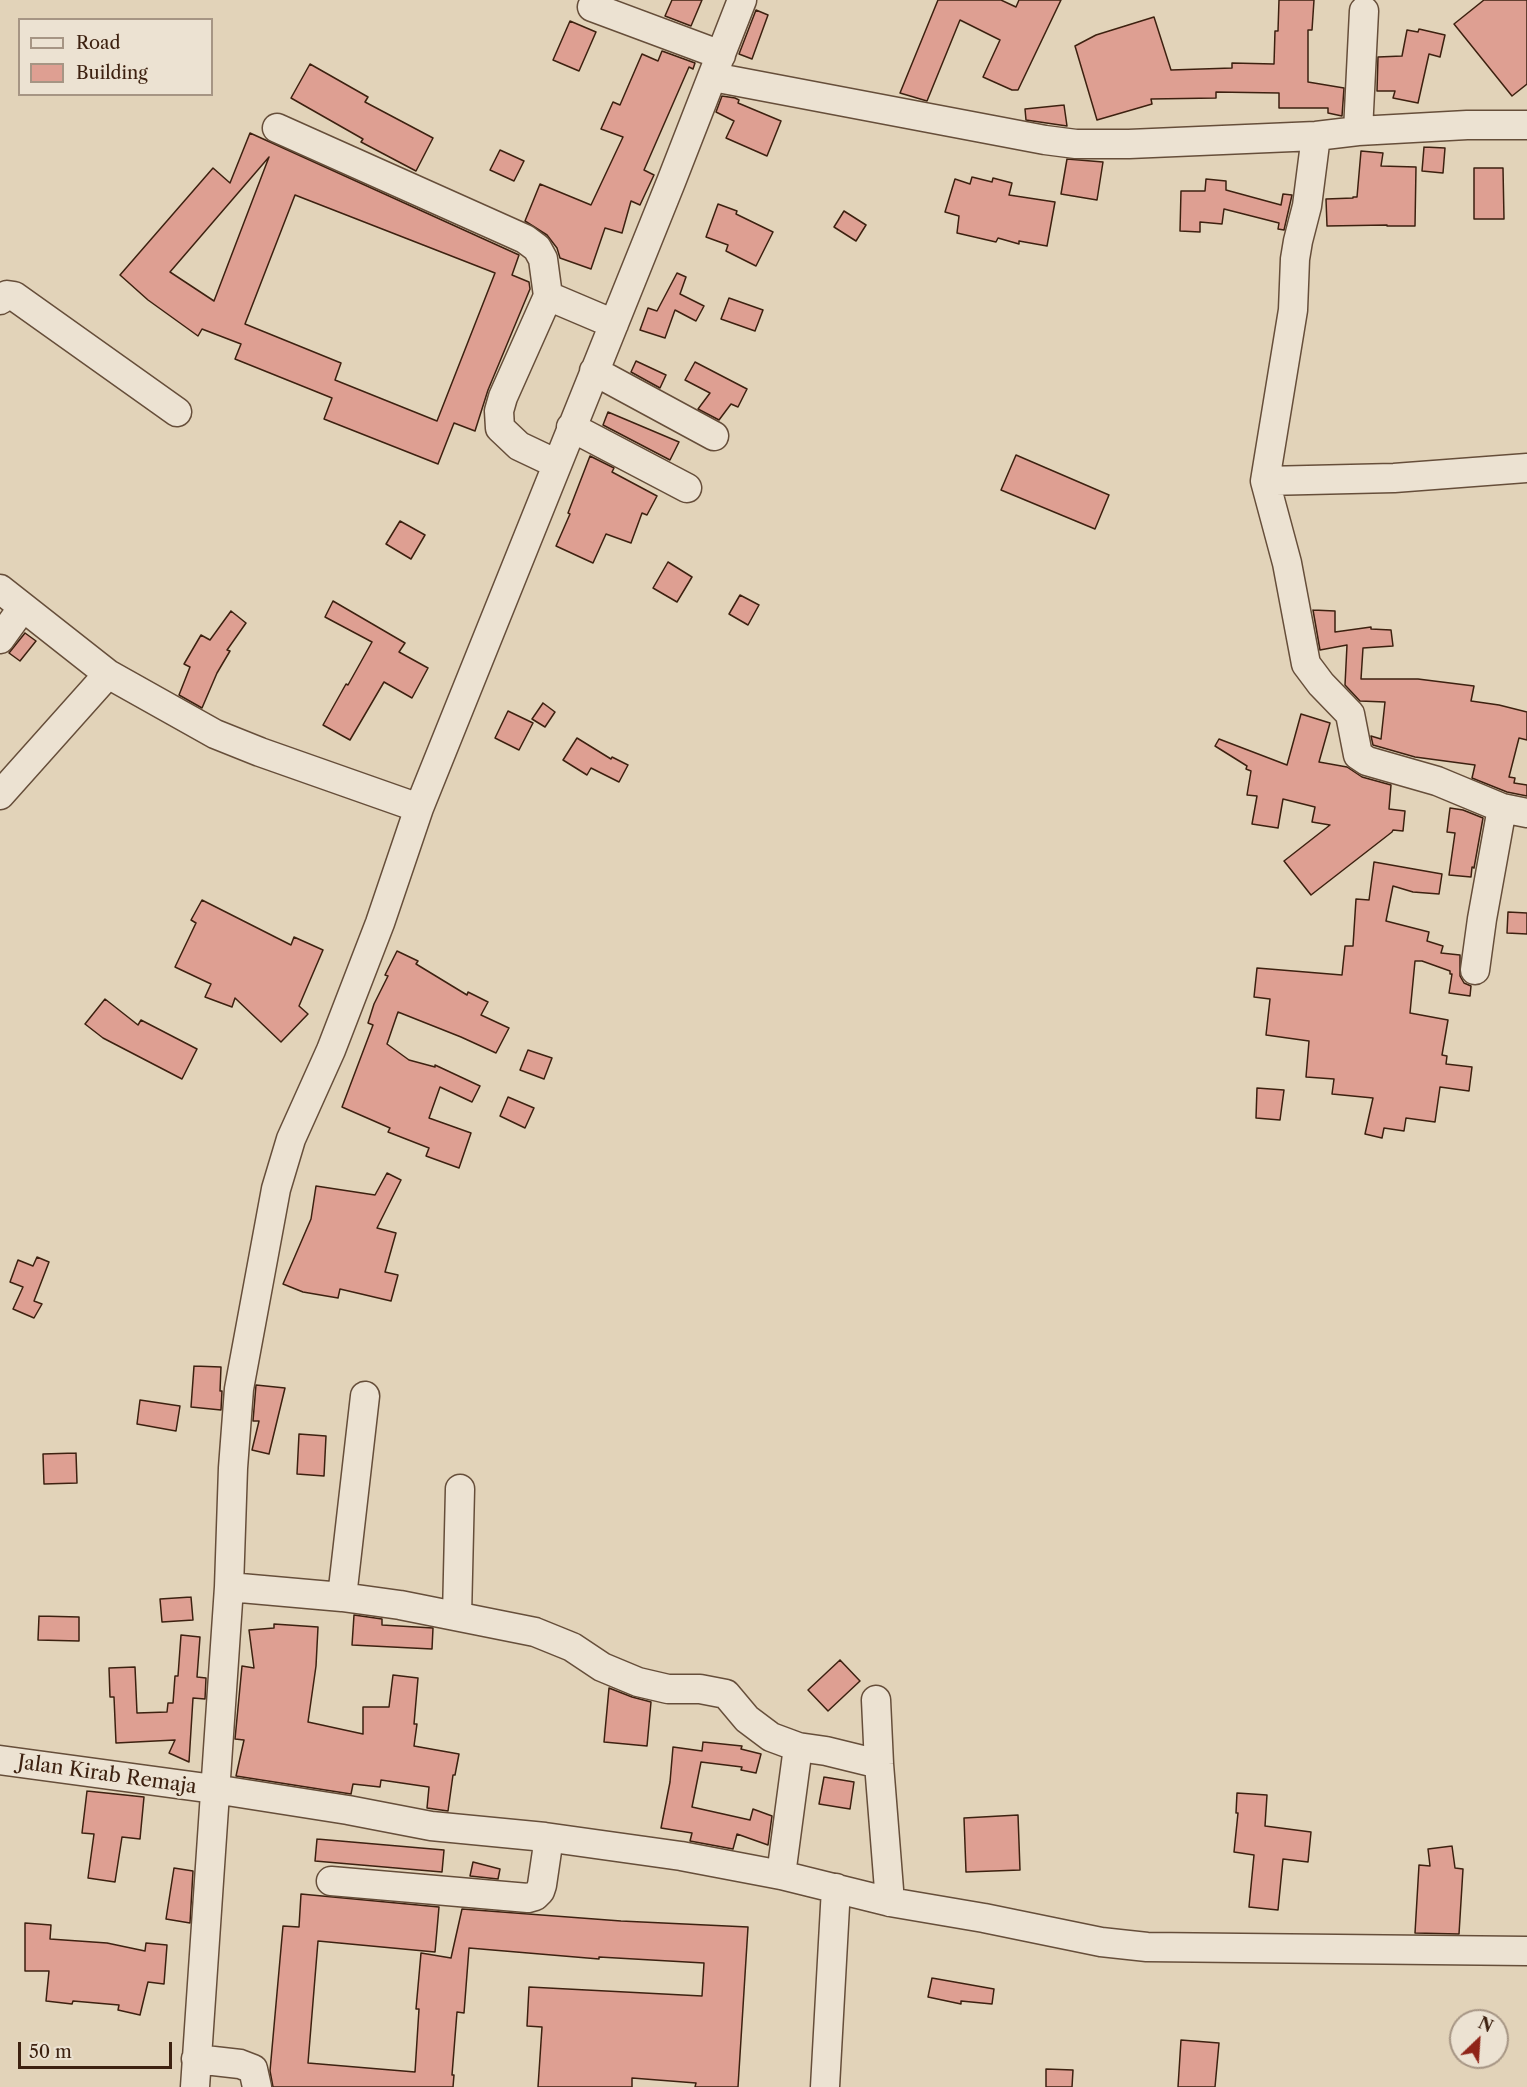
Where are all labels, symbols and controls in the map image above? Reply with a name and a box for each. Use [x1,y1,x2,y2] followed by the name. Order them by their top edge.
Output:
[18,18,213,96] legend
[76,32,121,54] text: Road
[76,62,148,84] text: Building
[16,1751,198,1799] street label: Jalan Kirab Remaja
[1449,2009,1509,2069] north arrow
[1475,2012,1496,2037] text: N
[21,2030,176,2068] scale bar
[29,2041,72,2063] text: 50 m

